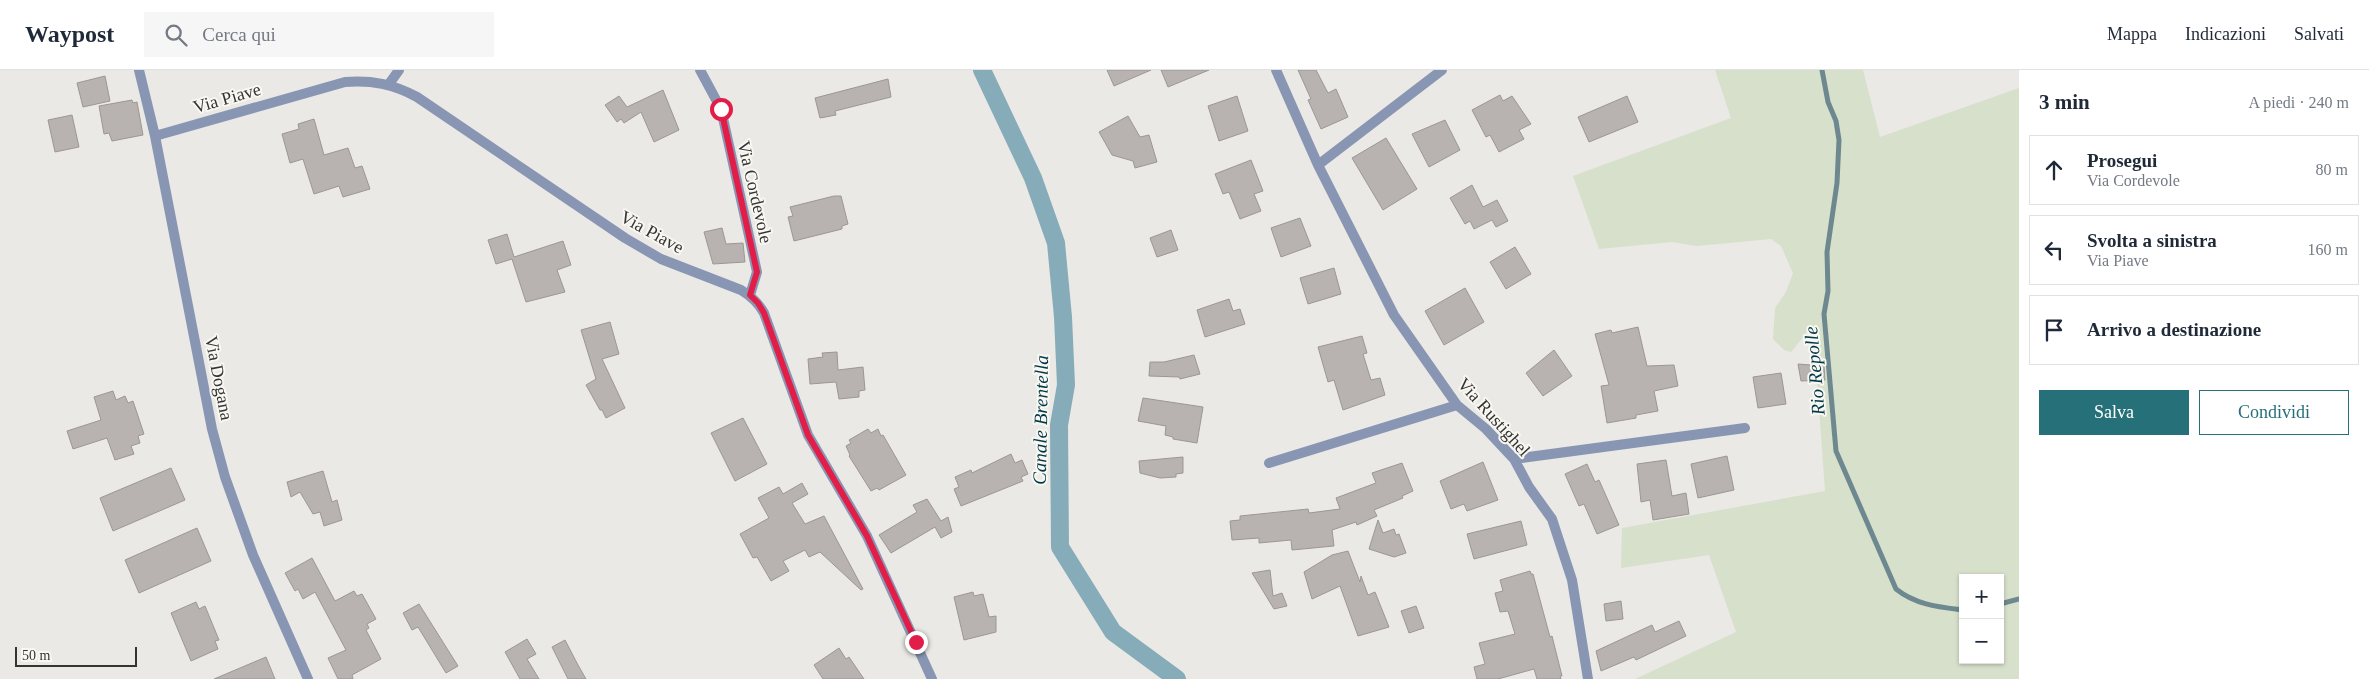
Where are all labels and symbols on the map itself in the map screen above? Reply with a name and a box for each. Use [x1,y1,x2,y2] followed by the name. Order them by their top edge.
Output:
[191,79,263,117] street label: Via Piave
[710,98,733,121] route start
[734,139,776,245] street label: Via Cordevole
[617,206,687,258] street label: Via Piave
[1800,326,1829,417] water label: Rio Repolle
[201,334,237,422] street label: Via Dogana
[1029,355,1052,485] water label: Canale Brentella
[1454,374,1534,460] street label: Via Rustighel
[905,631,928,654] route end
[15,644,138,667] scale bar

